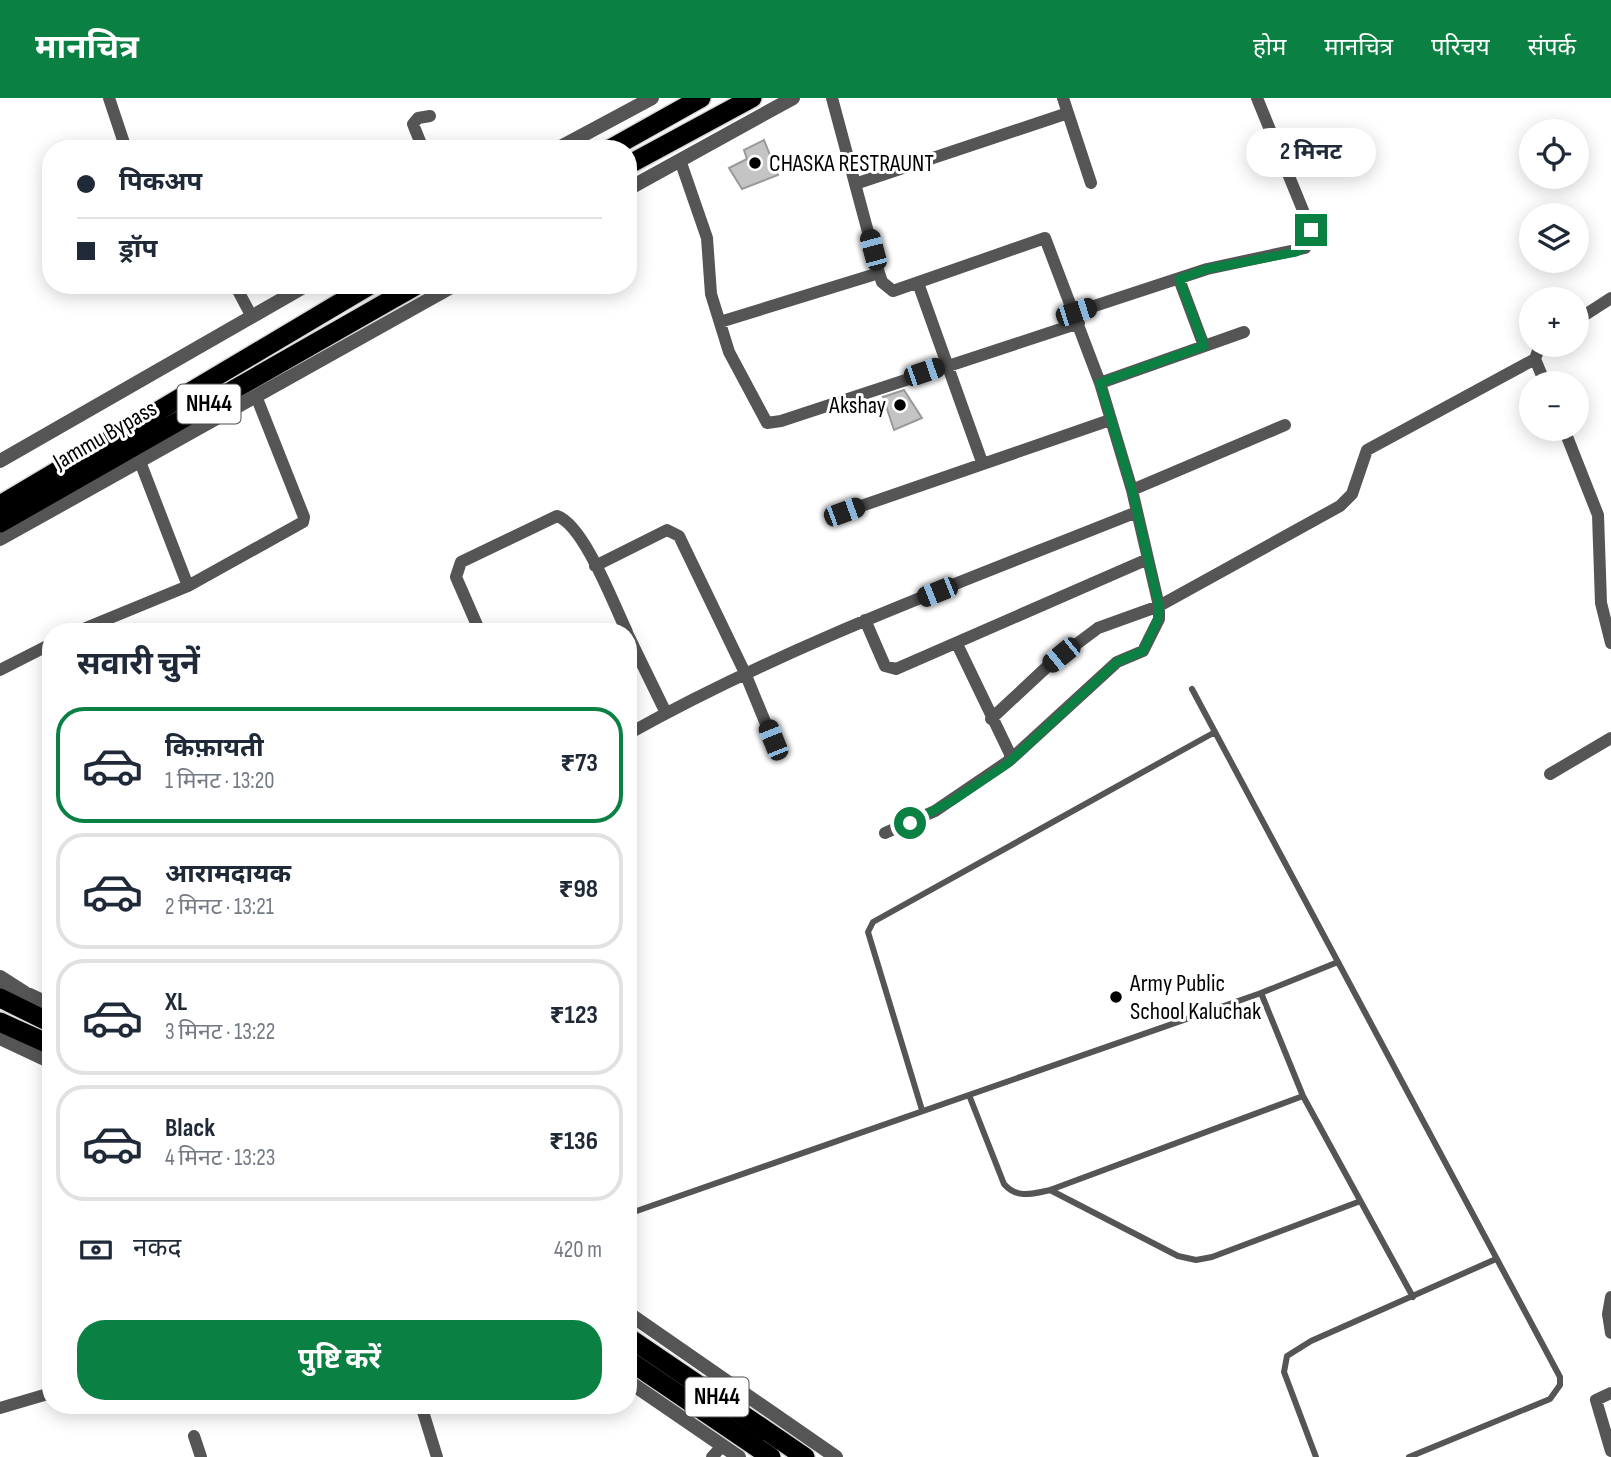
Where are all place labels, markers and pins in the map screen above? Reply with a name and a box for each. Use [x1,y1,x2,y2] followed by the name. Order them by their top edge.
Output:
[769,149,934,178] place label: CHASKA RESTRAUNT
[747,155,763,171] marker: CHASKA RESTRAUNT
[828,391,886,420] place label: Akshay
[892,397,908,413] marker: Akshay
[1129,969,1261,1026] place label: Army Public School Kaluchak
[1108,989,1124,1005] marker: Army Public School Kaluchak

